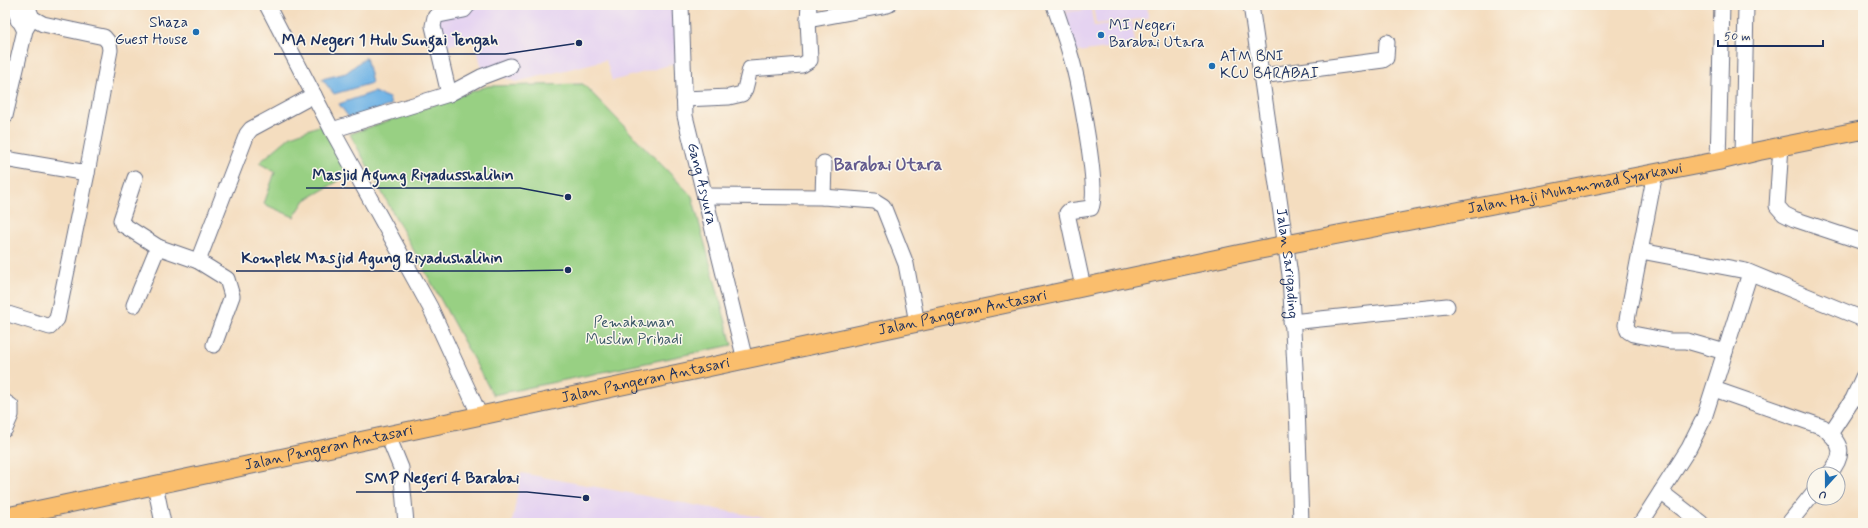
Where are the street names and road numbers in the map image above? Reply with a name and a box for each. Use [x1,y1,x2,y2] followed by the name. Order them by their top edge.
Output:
[682,141,722,227] street label: Gang Asyura
[1466,158,1684,219] street label: Jalan Haji Muhammad Syarkawi
[1270,207,1302,319] street label: Jalan Sarigading
[876,285,1049,341] street label: Jalan Pangeran Antasari
[560,353,732,408] street label: Jalan Pangeran Antasari
[243,420,415,476] street label: Jalan Pangeran Antasari

